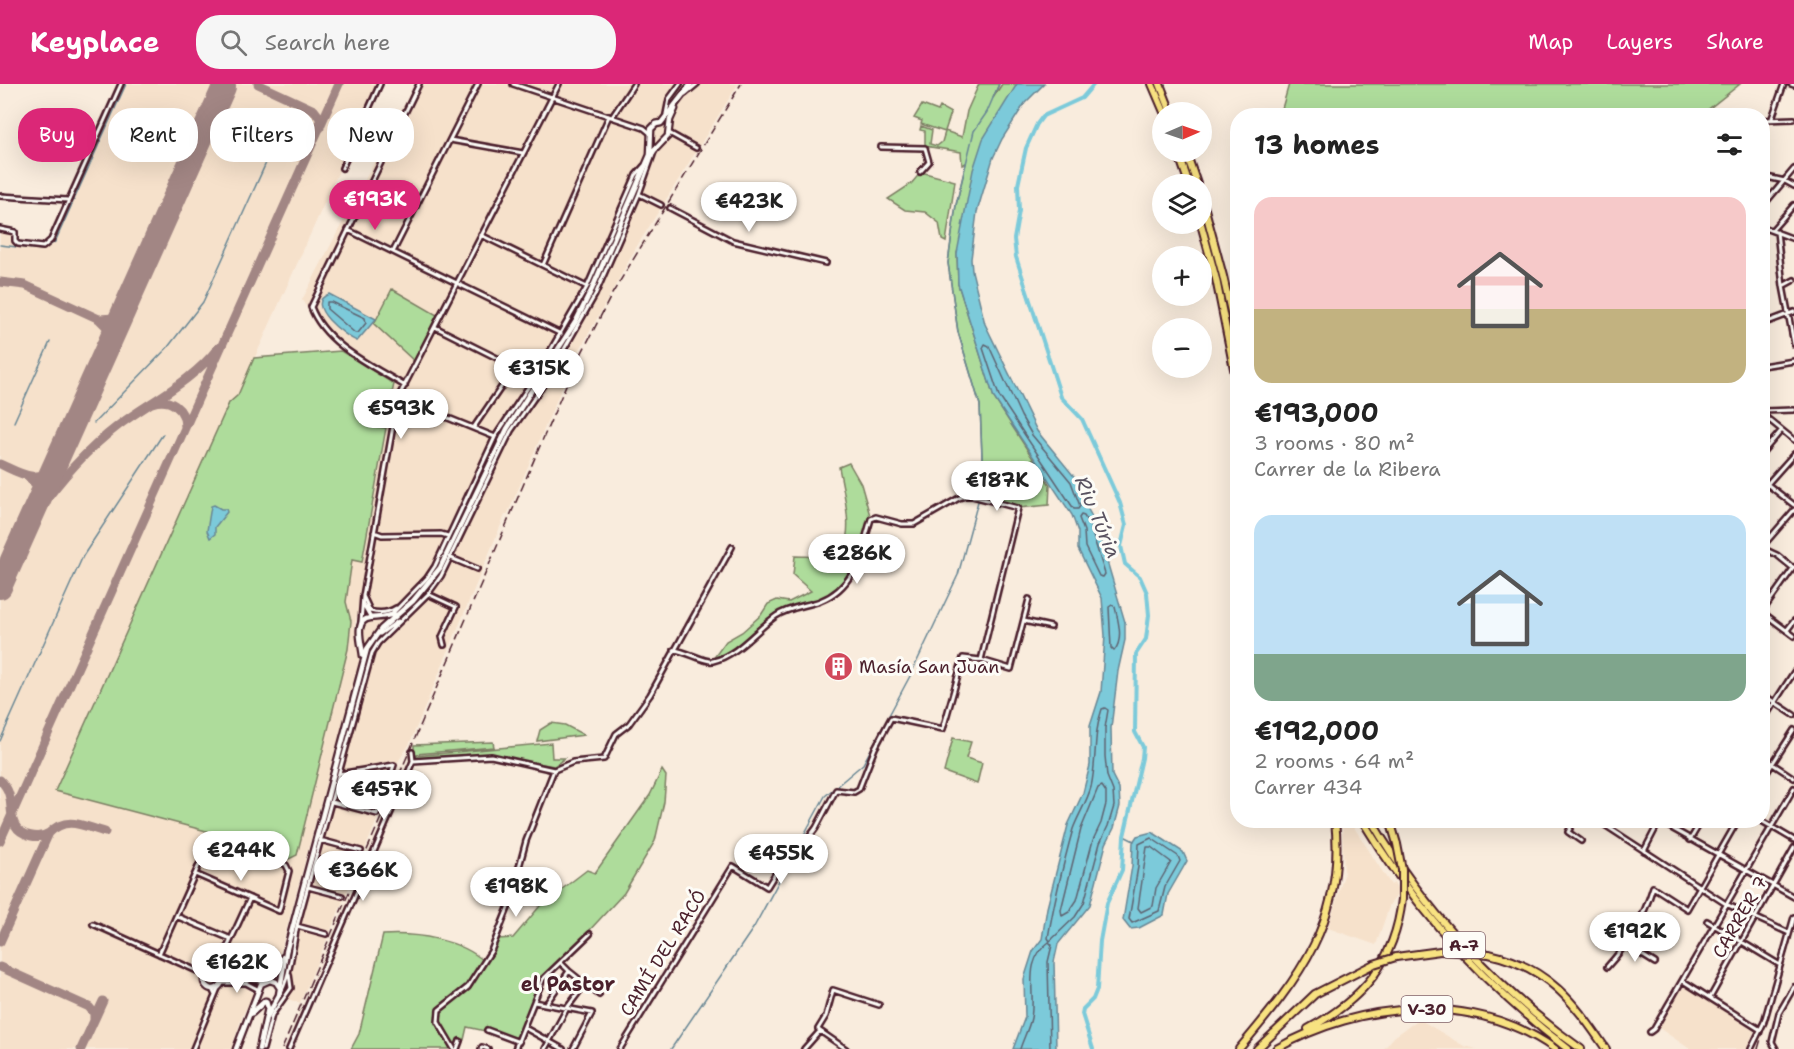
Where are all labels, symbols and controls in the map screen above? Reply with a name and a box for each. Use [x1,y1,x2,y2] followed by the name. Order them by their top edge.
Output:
[196,15,616,69] search box
[30,23,160,61] text: Keyplace
[217,26,250,59] icon: search
[265,28,390,57] text: Search here
[1528,28,1573,56] text: Map
[1606,28,1673,56] text: Layers
[1706,28,1764,56] text: Share
[1152,102,1212,162] north arrow
[1152,102,1212,378] map controls
[18,108,96,162] chip: Buy
[108,108,198,162] chip: Rent
[210,108,315,162] chip: Filters
[327,108,414,162] chip: New
[1254,127,1380,162] text: 13 homes
[1713,128,1746,161] icon: filters
[1152,174,1212,234] button: layers
[333,180,417,231] pin: €193K
[707,182,791,233] pin: €423K
[343,186,407,212] text: €193K
[715,188,783,214] text: €423K
[1446,236,1554,344] icon: home
[1152,246,1212,306] button: +
[1152,318,1212,378] button: −
[497,349,581,400] pin: €315K
[508,355,570,381] text: €315K
[359,389,443,440] pin: €593K
[367,395,435,421] text: €593K
[1254,395,1379,430] text: €193,000
[1254,430,1415,456] text: 3 rooms · 80 m²
[1254,456,1441,482] text: Carrer de la Ribera
[955,461,1039,512] pin: €187K
[965,467,1029,493] text: €187K
[1069,472,1127,562] water label: Riu Túria
[815,534,899,585] pin: €286K
[822,540,892,566] text: €286K
[1446,554,1554,662] icon: home
[822,651,854,683] building icon: Masía San Juan
[859,655,999,679] place label: Masía San Juan
[1254,713,1379,748] text: €192,000
[1254,748,1414,774] text: 2 rooms · 64 m²
[342,770,426,821] pin: €457K
[1254,774,1362,800] text: Carrer 434
[350,776,418,802] text: €457K
[199,831,283,882] pin: €244K
[739,834,823,885] pin: €455K
[207,837,275,863] text: €244K
[748,840,814,866] text: €455K
[321,851,405,902] pin: €366K
[328,857,398,883] text: €366K
[474,867,558,918] pin: €198K
[1707,872,1773,962] street label: CARRER 7
[484,873,548,899] text: €198K
[614,885,712,1021] street label: CAMÍ DEL RACÓ
[1593,912,1677,963] pin: €192K
[1603,918,1667,944] text: €192K
[1443,932,1485,958] road number: A-7
[195,943,279,994] pin: €162K
[206,949,268,975] text: €162K
[521,971,616,997] district label: el Pastor
[1402,996,1452,1022] road number: V-30

